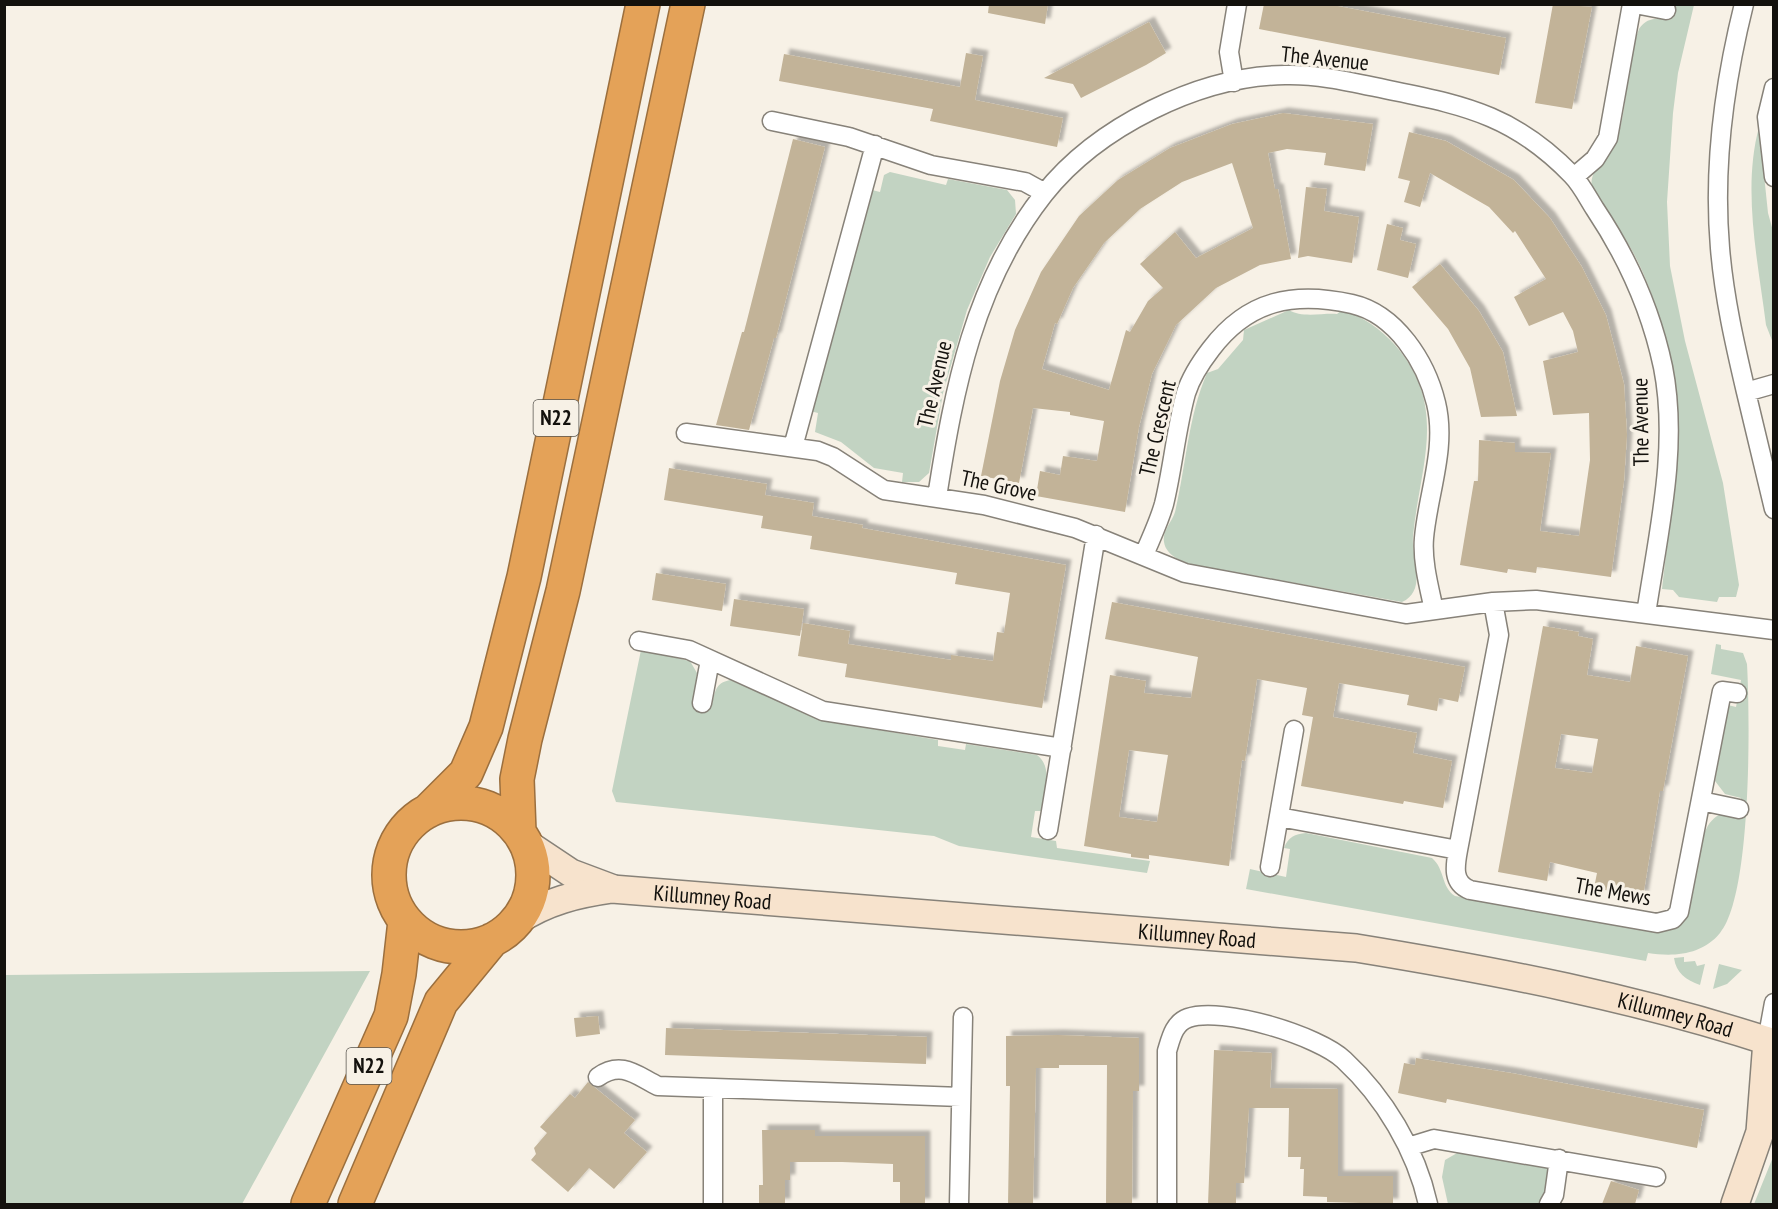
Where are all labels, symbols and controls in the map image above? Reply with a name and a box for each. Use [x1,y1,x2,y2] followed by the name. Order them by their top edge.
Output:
[1280,39,1370,77] street label: The Avenue
[910,338,958,430] street label: The Avenue
[1132,377,1182,479] street label: The Crescent
[1625,378,1655,466] street label: The Avenue
[534,400,578,436] road number: N22
[958,463,1040,507] street label: The Grove
[1573,871,1653,911] street label: The Mews
[653,878,772,916] street label: Killumney Road
[1137,917,1257,954] street label: Killumney Road
[1615,986,1736,1043] street label: Killumney Road
[346,1048,392,1084] road number: N22

